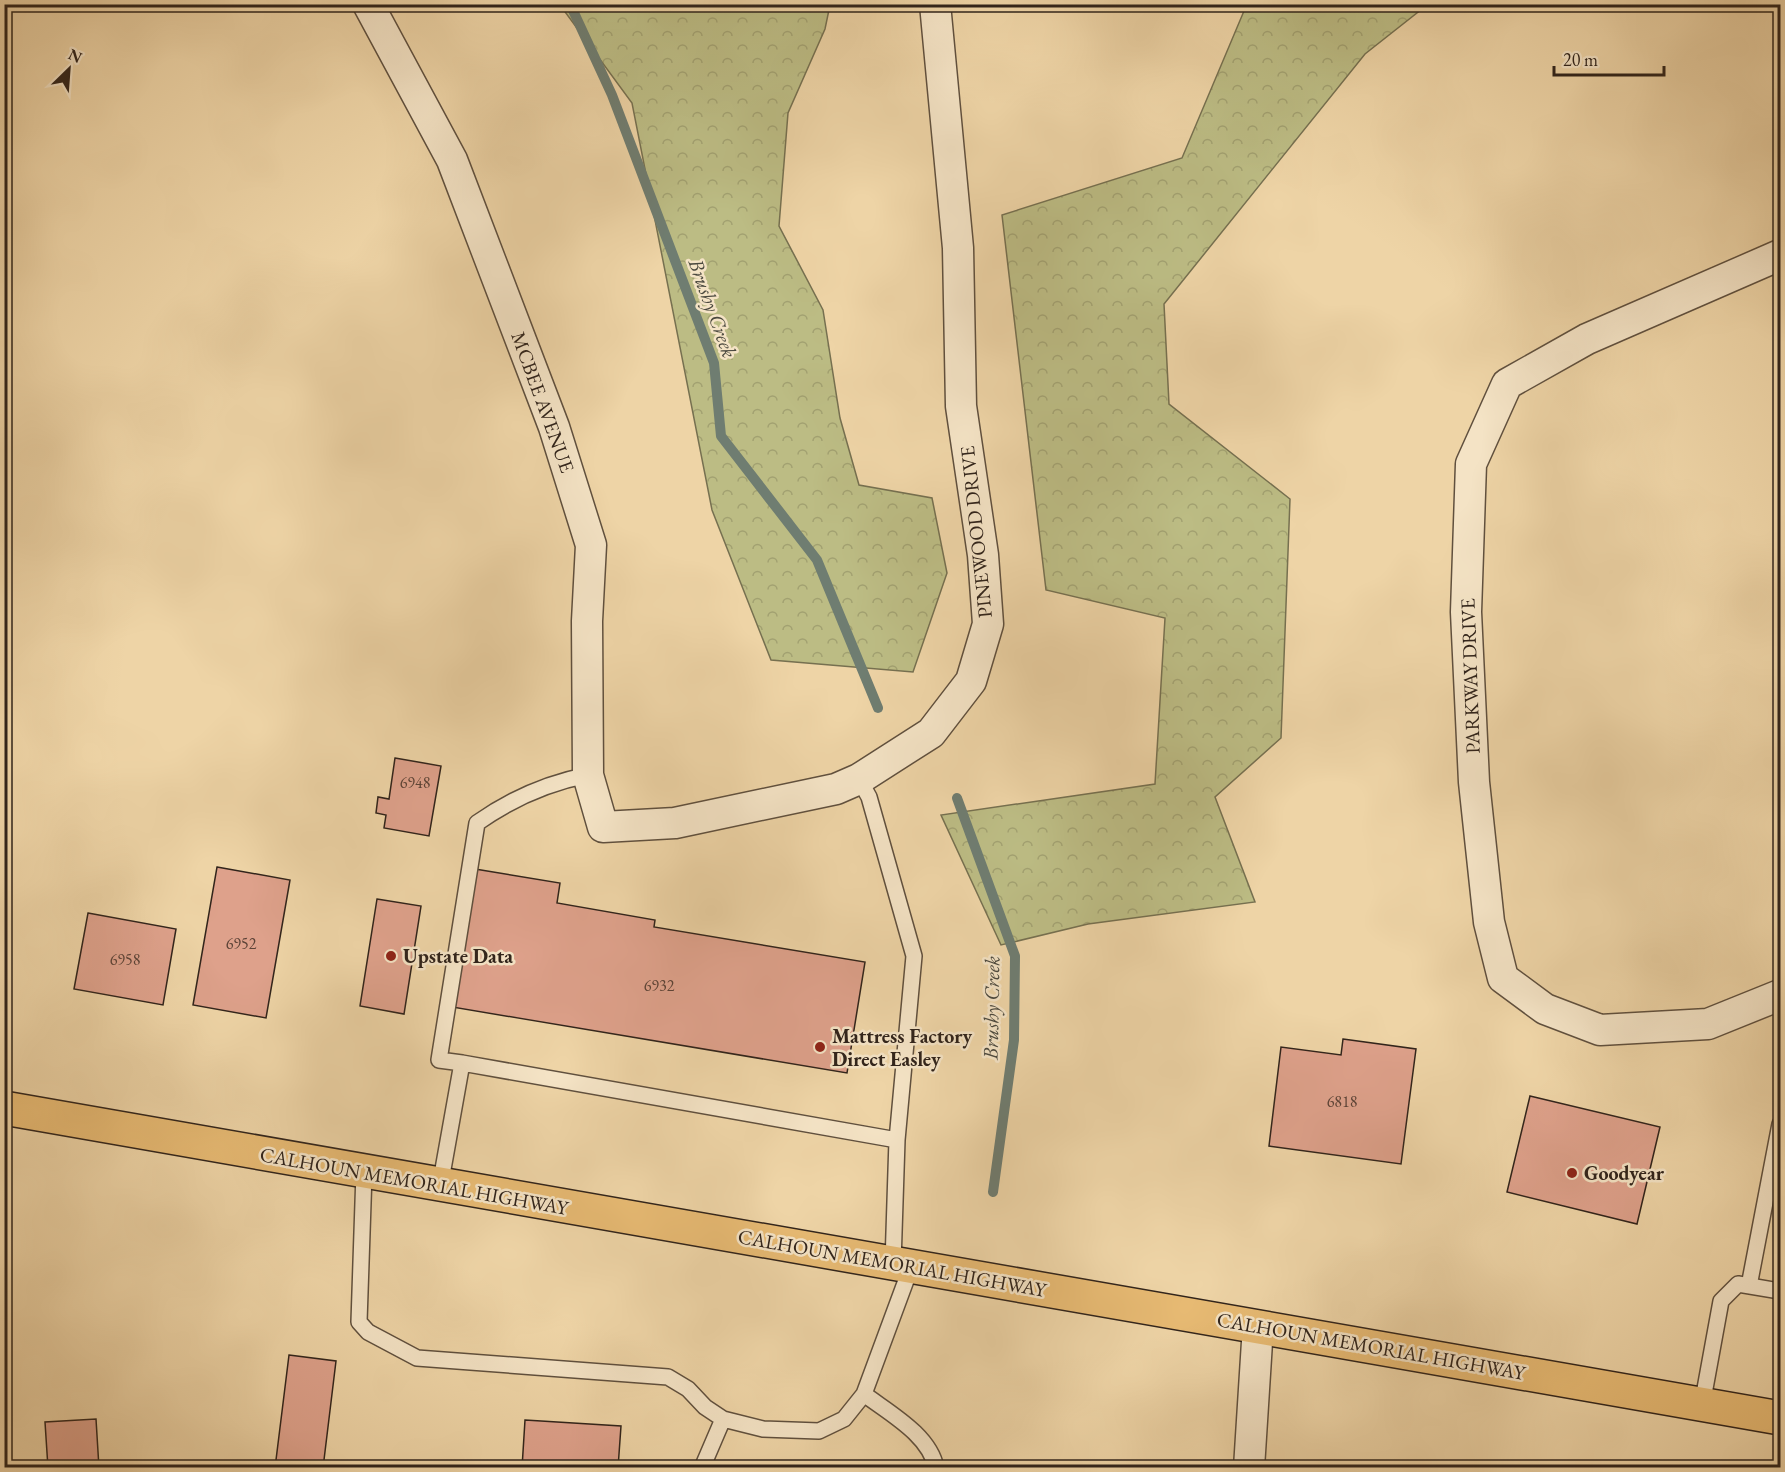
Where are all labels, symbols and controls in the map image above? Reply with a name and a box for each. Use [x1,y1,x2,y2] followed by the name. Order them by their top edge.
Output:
[39,39,99,99] north arrow
[1554,39,1664,77] scale bar
[65,44,85,68] text: N
[1563,48,1598,71] text: 20 m
[682,254,744,362] water label: Brushy Creek
[505,328,581,476] street label: MCBEE AVENUE
[954,445,998,619] street label: PINEWOOD DRIVE
[1454,598,1486,754] street label: PARKWAY DRIVE
[400,772,431,793] house number: 6948
[226,933,257,954] house number: 6952
[403,943,513,969] place label: Upstate Data
[110,949,141,970] house number: 6958
[384,949,398,963] marker: Upstate Data
[977,955,1005,1061] water label: Brushy Creek
[644,975,675,996] house number: 6932
[832,1023,973,1072] place label: Mattress Factory Direct Easley
[813,1040,827,1054] marker: Mattress Factory Direct Easley
[1327,1091,1358,1112] house number: 6818
[258,1141,571,1221] street label: CALHOUN MEMORIAL HIGHWAY
[1584,1160,1665,1186] place label: Goodyear
[1565,1166,1579,1180] marker: Goodyear
[736,1223,1049,1303] street label: CALHOUN MEMORIAL HIGHWAY
[1215,1306,1528,1386] street label: CALHOUN MEMORIAL HIGHWAY

